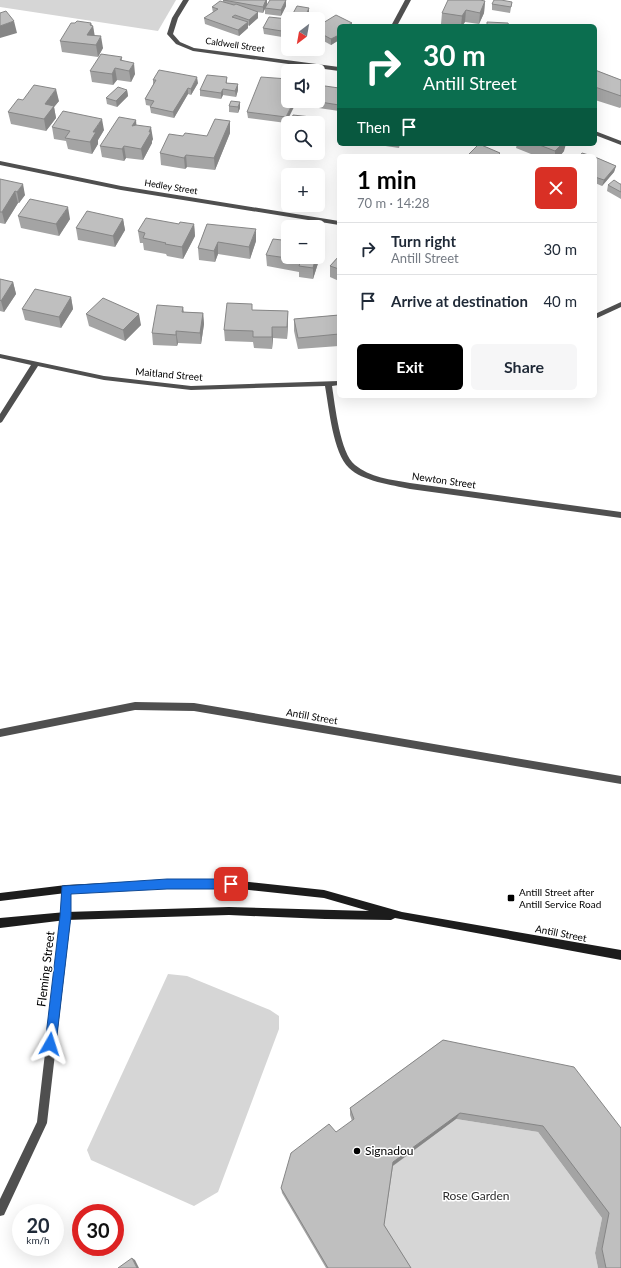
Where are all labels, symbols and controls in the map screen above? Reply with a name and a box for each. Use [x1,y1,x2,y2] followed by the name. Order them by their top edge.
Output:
[281,12,325,56] north arrow
[281,12,325,264] map controls
[205,35,266,54] street label: Caldwell Street
[423,38,486,72] text: 30 m
[357,40,409,92] icon: right
[281,64,325,108] button: sound
[423,72,517,94] text: Antill Street
[281,116,325,160] button: search
[398,116,420,138] icon: arrive
[357,118,390,136] text: Then
[357,165,417,194] text: 1 min
[535,167,577,209] button: close
[281,168,325,212] button: +
[144,177,199,196] street label: Hedley Street
[357,195,430,211] text: 70 m · 14:28
[281,220,325,264] button: −
[391,232,456,250] text: Turn right
[357,238,379,260] icon: right
[543,240,577,258] text: 30 m
[391,250,459,266] text: Antill Street
[357,290,379,312] icon: arrive
[391,292,528,310] text: Arrive at destination
[543,292,577,310] text: 40 m
[357,344,463,390] button: Exit
[471,344,577,390] button: Share
[135,365,204,383] street label: Maitland Street
[411,470,477,490] street label: Newton Street
[285,706,339,726] street label: Antill Street
[214,867,248,901] pin
[220,873,242,895] icon: arrive
[519,886,601,910] place label: Antill Street after Antill Service Road
[506,893,516,903] marker: Antill Street after Antill Service Road
[534,922,588,944] street label: Antill Street
[33,930,58,1008] street label: Fleming Street
[29,1023,71,1065] position arrow
[365,1143,413,1158] place label: Signadou
[352,1146,362,1156] marker: Signadou
[442,1188,510,1203] park label: Rose Garden
[72,1204,124,1256] speed limit sign: 30
[26,1213,50,1237] text: 20
[26,1234,50,1246] text: km/h

